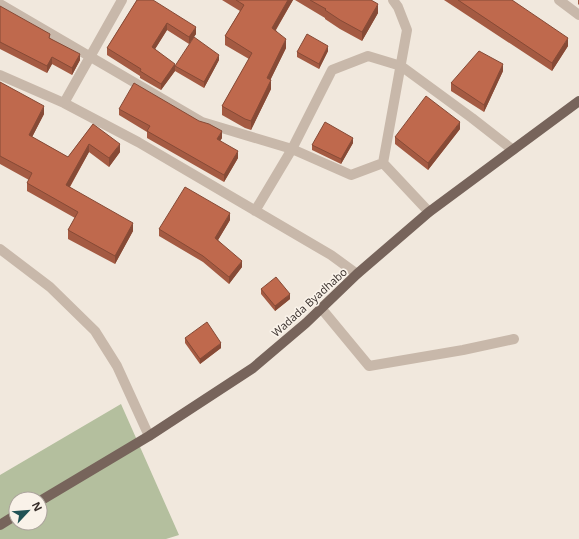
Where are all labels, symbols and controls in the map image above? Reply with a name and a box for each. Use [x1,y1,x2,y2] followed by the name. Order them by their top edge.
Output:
[268,264,350,340] street label: Wadada Byadhabo
[8,491,48,531] north arrow
[29,499,46,514] text: N

